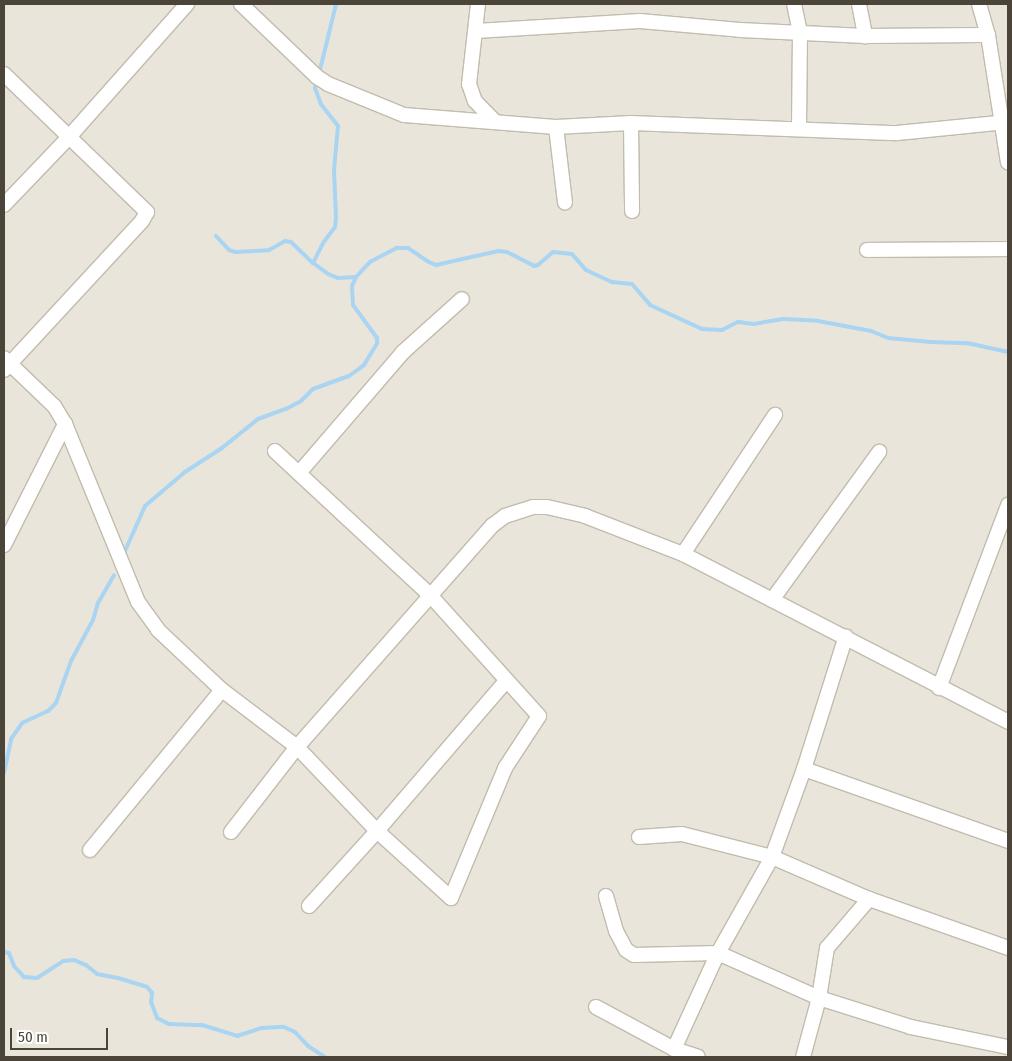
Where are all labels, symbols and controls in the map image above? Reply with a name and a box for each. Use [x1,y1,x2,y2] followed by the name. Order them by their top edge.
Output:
[12,1018,110,1050] scale bar
[18,1028,48,1046] text: 50 m

